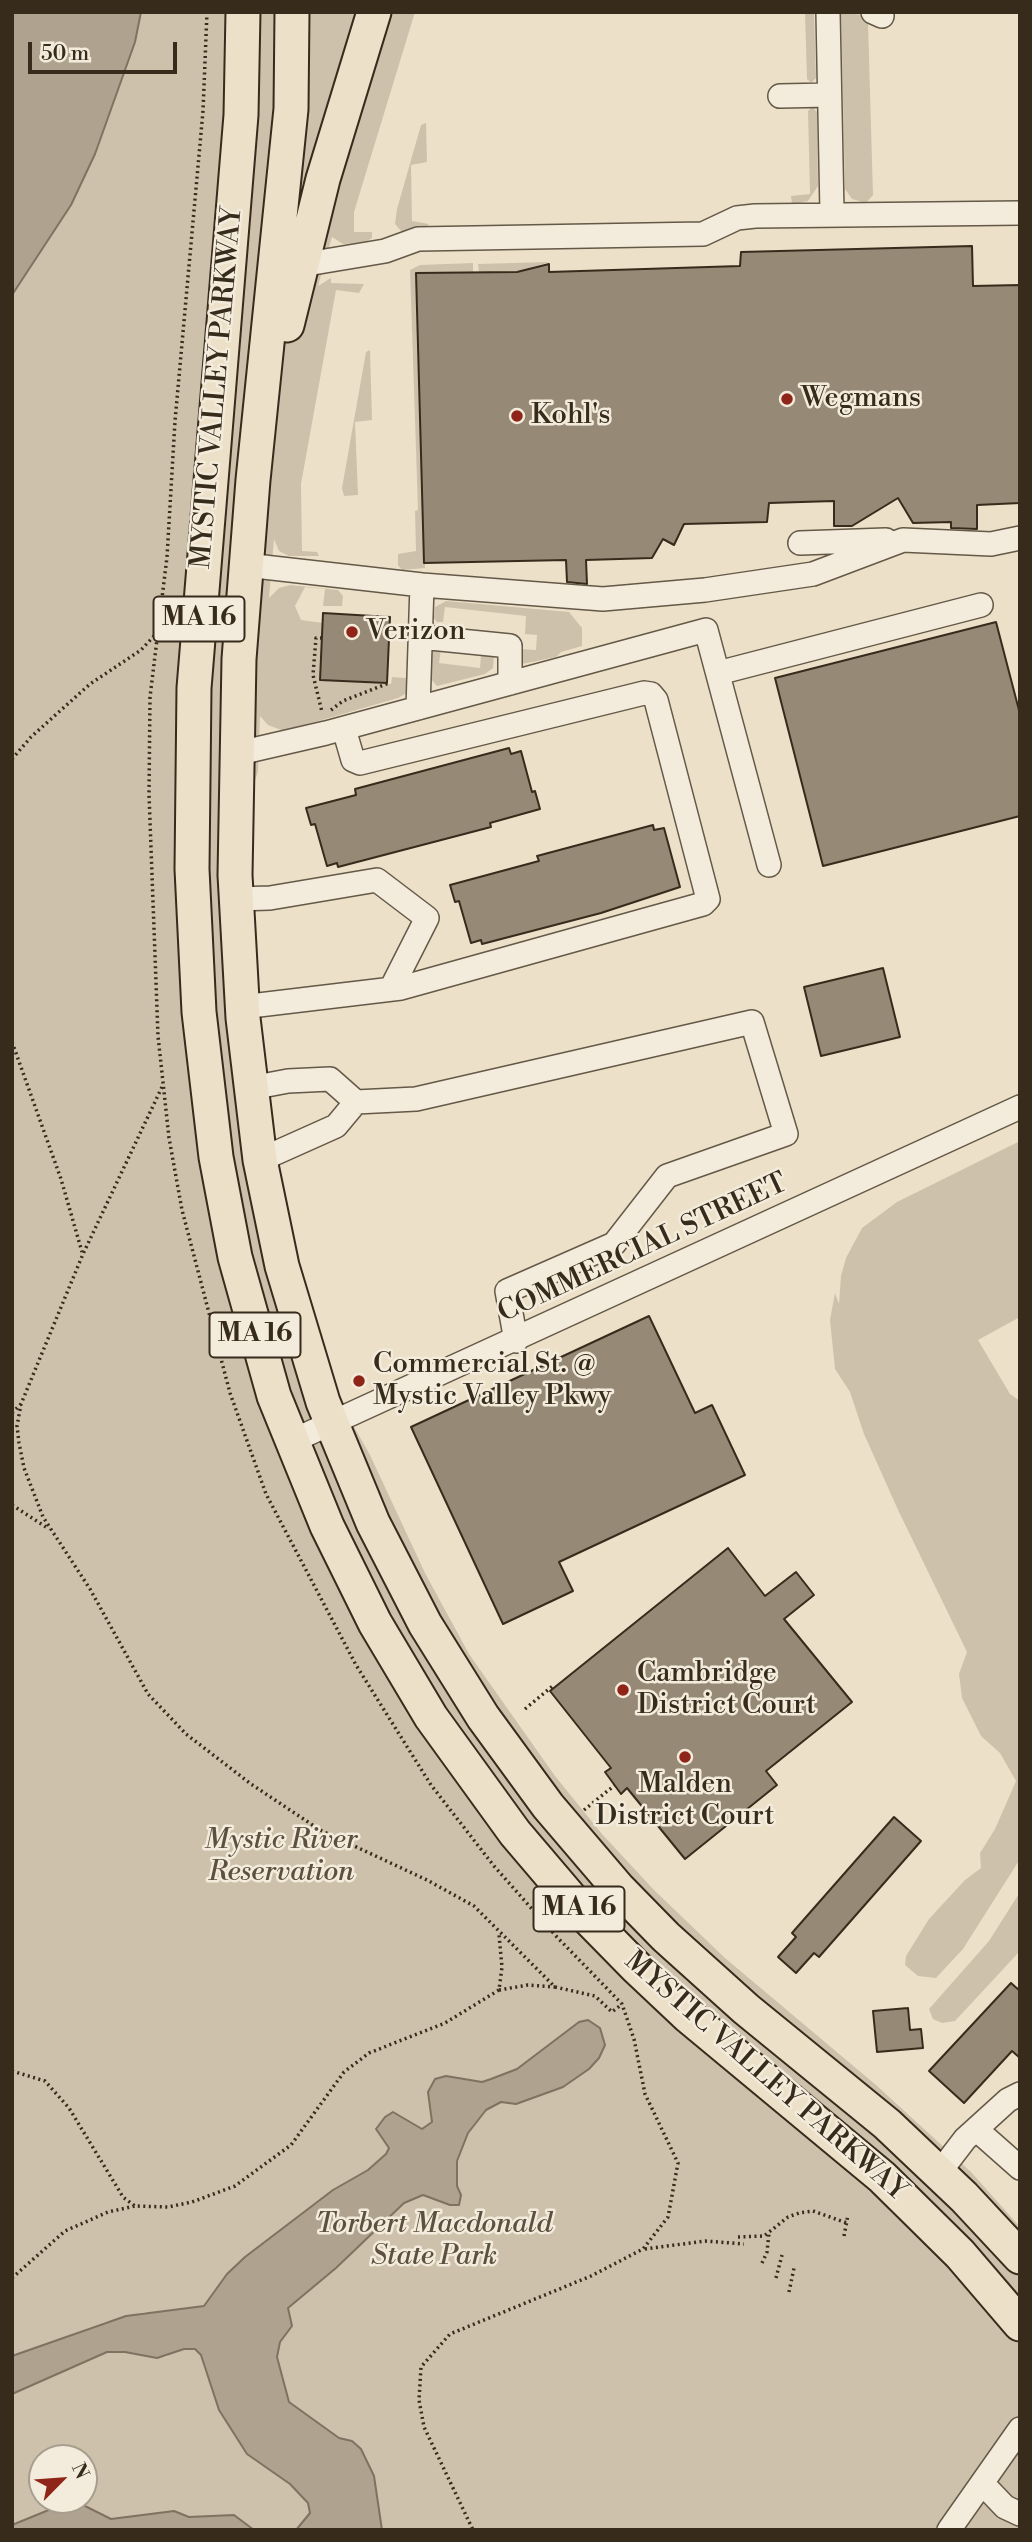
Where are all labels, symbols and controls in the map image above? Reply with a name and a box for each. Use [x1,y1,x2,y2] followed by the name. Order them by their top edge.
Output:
[32,28,180,72] scale bar
[41,41,89,67] text: 50 m
[185,206,251,570] street label: MYSTIC VALLEY PARKWAY
[801,382,921,416] place label: Wegmans
[779,391,795,407] marker: Wegmans
[531,399,610,433] place label: Kohl's
[509,408,525,424] marker: Kohl's
[154,596,244,642] road number: MA 16
[366,615,466,649] place label: Verizon
[344,624,360,640] marker: Verizon
[493,1167,793,1331] street label: COMMERCIAL STREET
[210,1312,300,1358] road number: MA 16
[373,1348,611,1414] place label: Commercial St. @ Mystic Valley Pkwy
[351,1373,367,1389] marker: Commercial St. @ Mystic Valley Pkwy
[637,1657,816,1723] place label: Cambridge District Court
[615,1682,631,1698] marker: Cambridge District Court
[677,1749,693,1765] marker: Malden District Court
[596,1768,774,1834] place label: Malden District Court
[204,1824,358,1890] park label: Mystic River Reservation
[534,1886,624,1932] road number: MA 16
[617,1945,913,2209] street label: MYSTIC VALLEY PARKWAY
[316,2208,552,2274] park label: Torbert Macdonald State Park
[28,2444,98,2514] north arrow
[66,2459,94,2483] text: N

